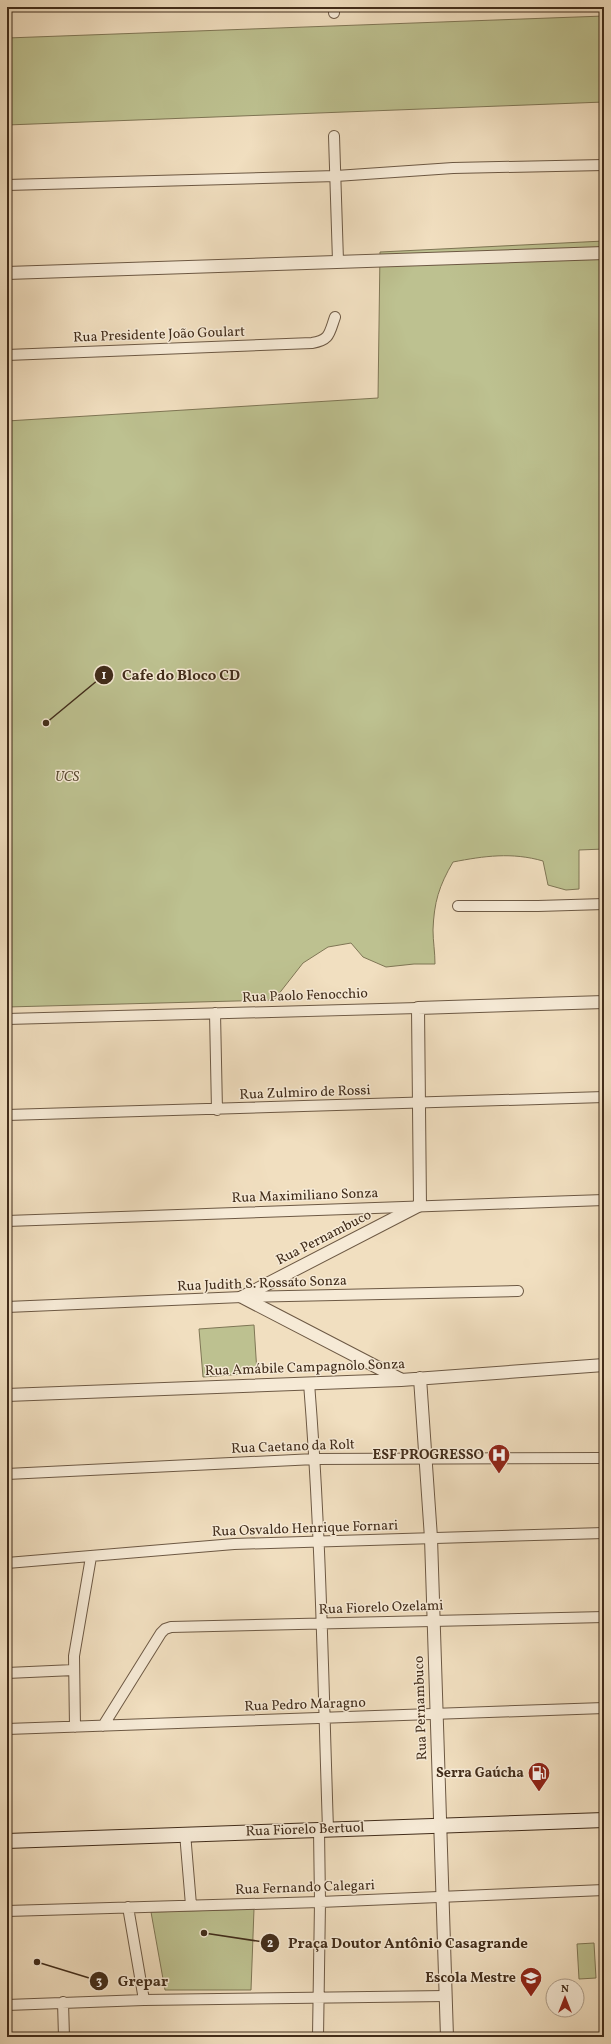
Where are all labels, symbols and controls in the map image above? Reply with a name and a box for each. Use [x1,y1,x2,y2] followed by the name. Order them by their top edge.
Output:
[73,323,245,347] street label: Rua Presidente João Goulart
[94,661,248,688] callout: Cafe do Bloco CD
[122,666,240,687] text: Cafe do Bloco CD
[102,668,107,684] text: 1
[55,768,80,787] park label: UCS
[242,984,368,1008] street label: Rua Paolo Fenocchio
[239,1081,371,1105] street label: Rua Zulmiro de Rossi
[231,1184,379,1208] street label: Rua Maximiliano Sonza
[273,1206,375,1270] street label: Rua Pernambuco
[177,1272,347,1296] street label: Rua Judith S. Rossato Sonza
[205,1355,405,1381] street label: Rua Amábile Campagnolo Sonza
[231,1435,355,1459] street label: Rua Caetano da Rolt
[486,1442,512,1475] hospital icon: ESF PROGRESSO
[372,1446,484,1465] place label: ESF PROGRESSO
[212,1516,398,1542] street label: Rua Osvaldo Henrique Fornari
[318,1596,444,1620] street label: Rua Fiorelo Ozelami
[410,1655,432,1761] street label: Rua Pernambuco
[244,1693,366,1717] street label: Rua Pedro Maragno
[526,1760,552,1793] fuel station icon: Serra Gaúcha
[436,1764,524,1783] place label: Serra Gaúcha
[245,1818,365,1842] street label: Rua Fiorelo Bertuol
[235,1876,375,1900] street label: Rua Fernando Calegari
[260,1930,536,1957] callout: Praça Doutor Antônio Casagrande
[288,1934,528,1955] text: Praça Doutor Antônio Casagrande
[267,1936,273,1952] text: 2
[518,1965,544,1998] school or university icon: Escola Mestre
[89,1968,176,1995] callout: Grepar
[425,1969,516,1988] place label: Escola Mestre
[118,1972,168,1993] text: Grepar
[96,1974,102,1990] text: 3
[545,1978,585,2018] north arrow
[561,1982,569,1997] text: N

